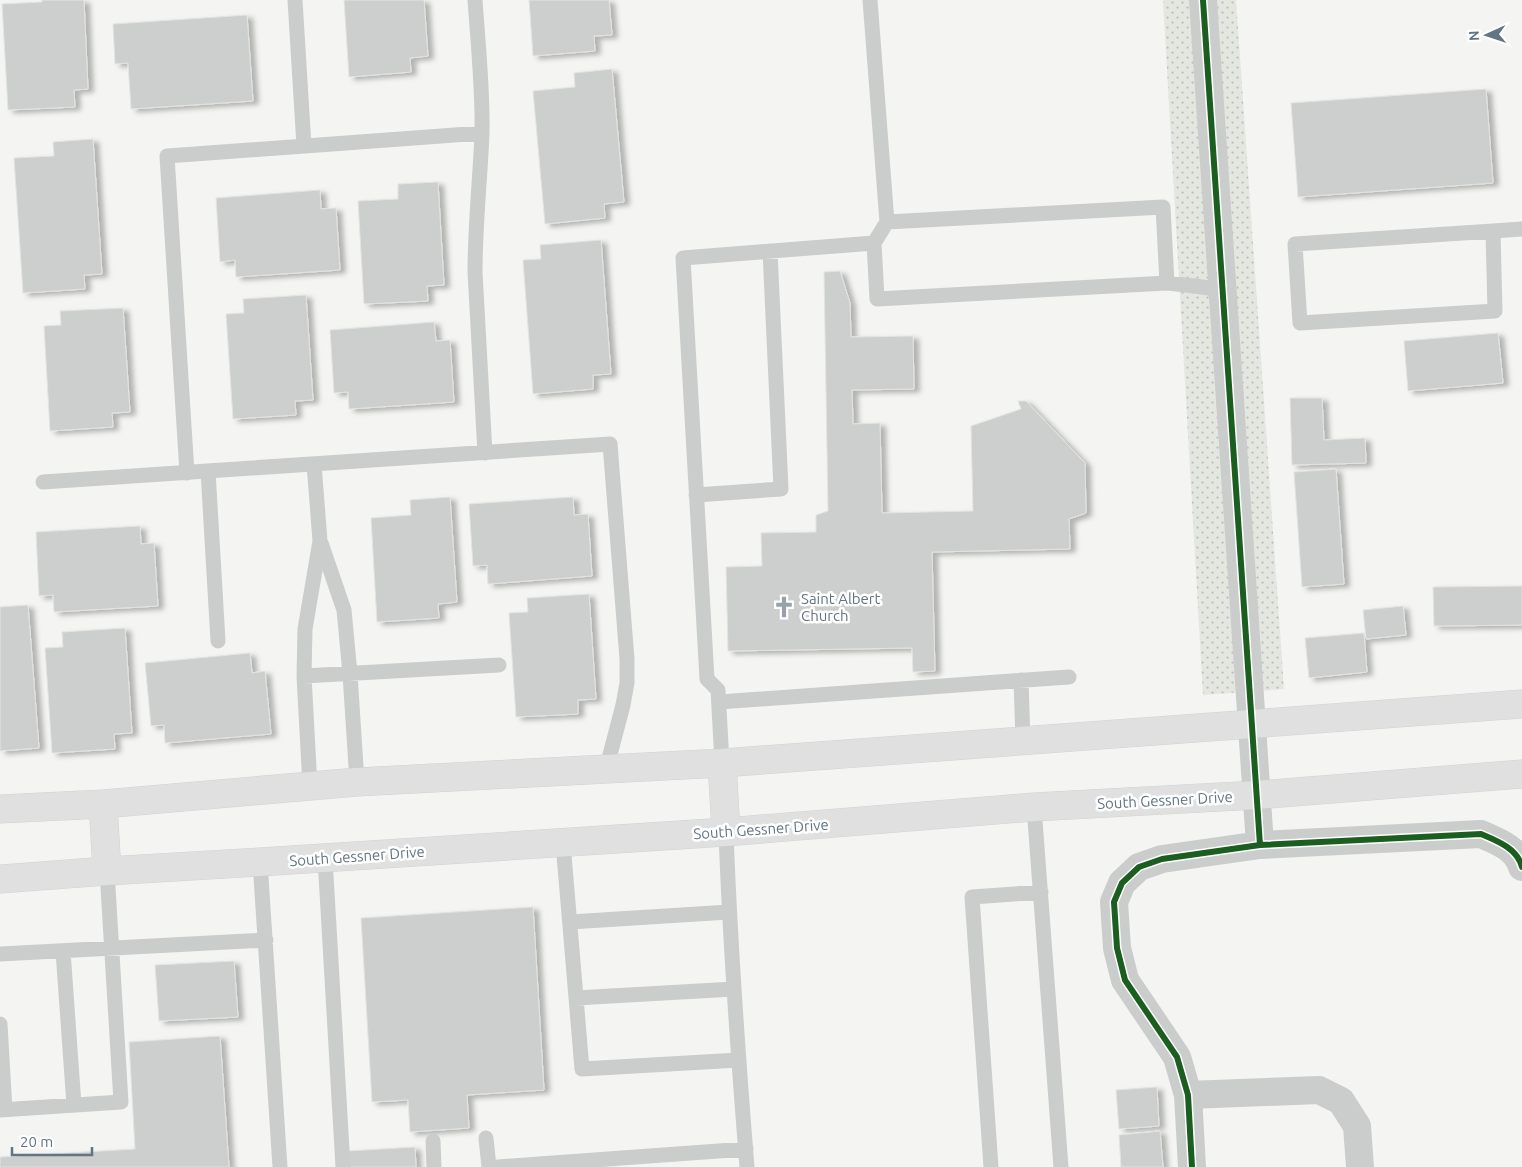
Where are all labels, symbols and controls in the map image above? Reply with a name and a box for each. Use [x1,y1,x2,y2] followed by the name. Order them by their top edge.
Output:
[1462,10,1512,60] north arrow
[1466,30,1482,41] text: N
[801,590,881,624] place label: Saint Albert Church
[771,594,797,620] church icon: Saint Albert Church
[1097,788,1233,812] street label: South Gessner Drive
[693,816,829,842] street label: South Gessner Drive
[289,843,425,869] street label: South Gessner Drive
[12,1124,92,1156] scale bar
[20,1133,53,1150] text: 20 m

